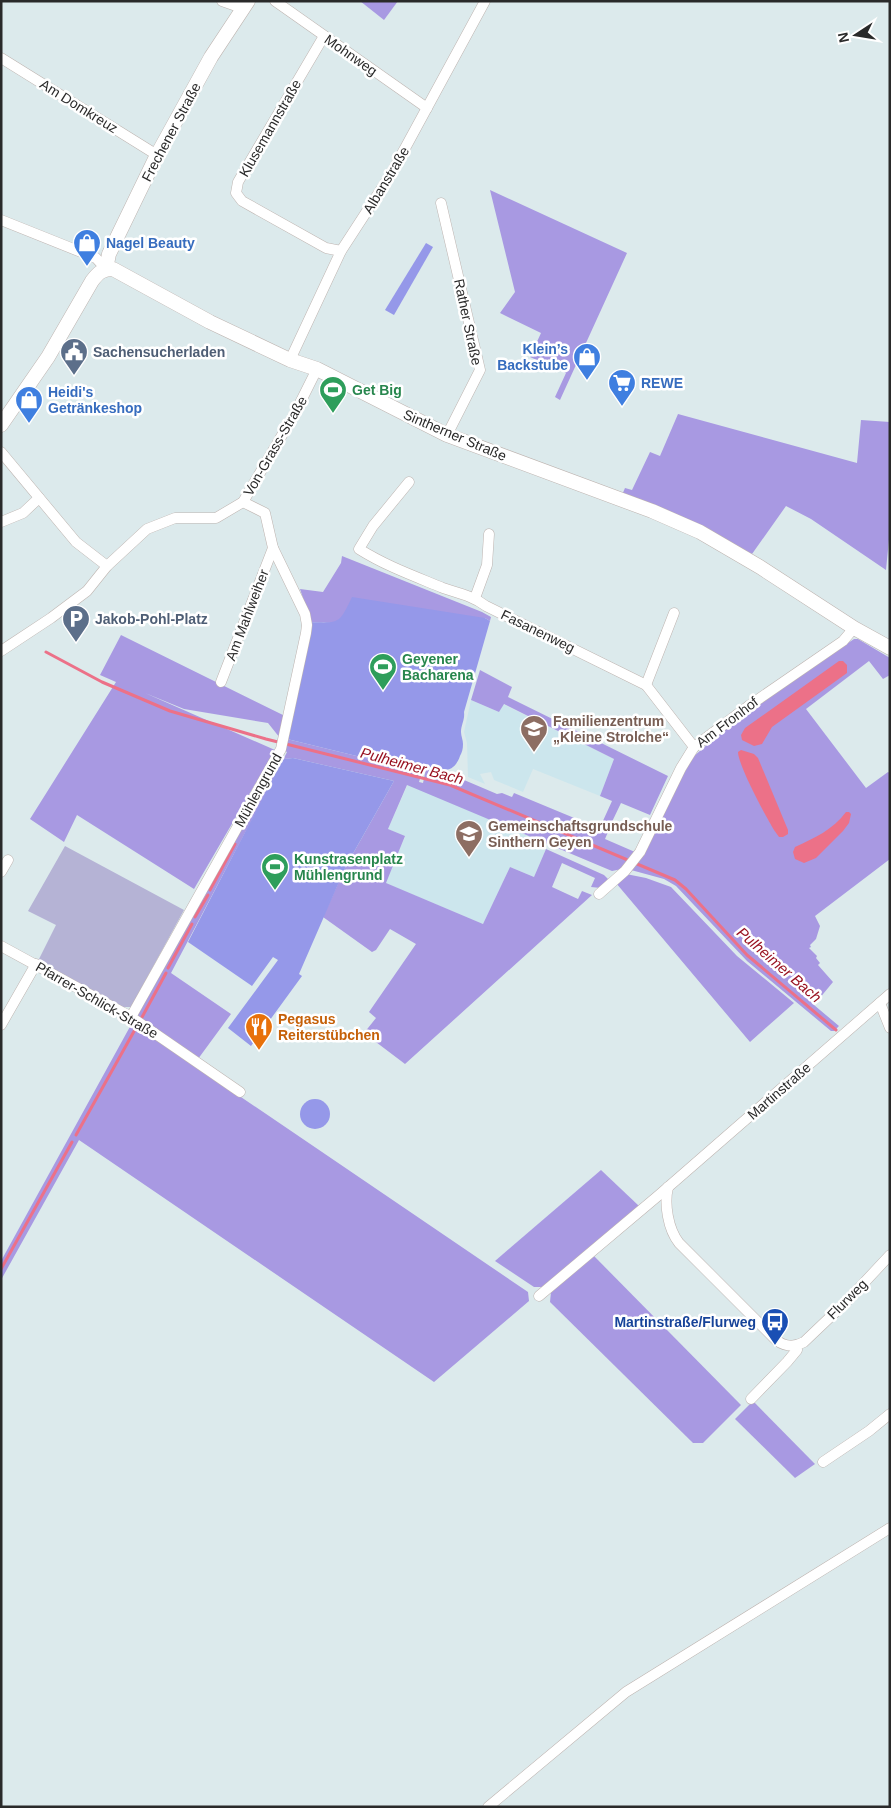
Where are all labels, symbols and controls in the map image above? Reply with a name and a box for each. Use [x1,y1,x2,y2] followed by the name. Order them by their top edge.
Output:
[831,10,881,60] north arrow
[322,31,380,79] street label: Mohnweg
[834,31,852,44] text: N
[37,76,121,136] street label: Am Domkreuz
[236,76,304,180] street label: Klusemannstraße
[138,80,204,184] street label: Frechener Straße
[360,143,412,216] street label: Albanstraße
[72,228,102,267] shop icon: Nagel Beauty
[106,235,195,251] place label: Nagel Beauty
[451,277,485,367] street label: Rather Straße
[59,337,89,376] public building icon: Sachensucherladen
[497,341,568,373] place label: Klein’s Backstube
[572,342,602,381] shop icon: Klein’s Backstube
[93,344,225,360] place label: Sachensucherladen
[607,368,637,407] supermarket icon: REWE
[318,375,348,414] sports icon: Get Big
[641,375,683,391] place label: REWE
[352,382,402,398] place label: Get Big
[48,384,142,416] place label: Heidi's Getränkeshop
[14,385,44,424] shop icon: Heidi's Getränkeshop
[240,393,310,499] street label: Von-Grass-Straße
[401,406,509,464] street label: Sintherner Straße
[222,567,272,663] street label: Am Mahlweiher
[61,604,91,643] parking icon: Jakob-Pohl-Platz
[498,606,578,656] street label: Fasanenweg
[95,611,208,627] place label: Jakob-Pohl-Platz
[402,651,474,683] place label: Geyener Bacharena
[368,652,398,691] sports icon: Geyener Bacharena
[693,694,761,750] street label: Am Fronhof
[553,713,669,745] place label: Familienzentrum „Kleine Strolche“
[519,714,549,753] school or university icon: Familienzentrum „Kleine Strolche“
[359,744,465,787] water label: Pulheimer Bach
[231,750,285,830] street label: Mühlengrund
[488,818,673,850] place label: Gemeinschaftsgrundschule Sinthern Geyen
[454,819,484,858] school or university icon: Gemeinschaftsgrundschule Sinthern Geyen
[294,851,403,883] place label: Kunstrasenplatz Mühlengrund
[260,852,290,891] sports icon: Kunstrasenplatz Mühlengrund
[734,923,825,1006] water label: Pulheimer Bach
[33,958,161,1042] street label: Pfarrer-Schlick-Straße
[278,1011,380,1043] place label: Pegasus Reiterstübchen
[244,1012,274,1051] restaurant icon: Pegasus Reiterstübchen
[744,1059,814,1123] street label: Martinstraße
[824,1276,870,1322] street label: Flurweg
[760,1307,790,1346] bus stop icon: Martinstraße/Flurweg
[614,1314,756,1330] place label: Martinstraße/Flurweg

